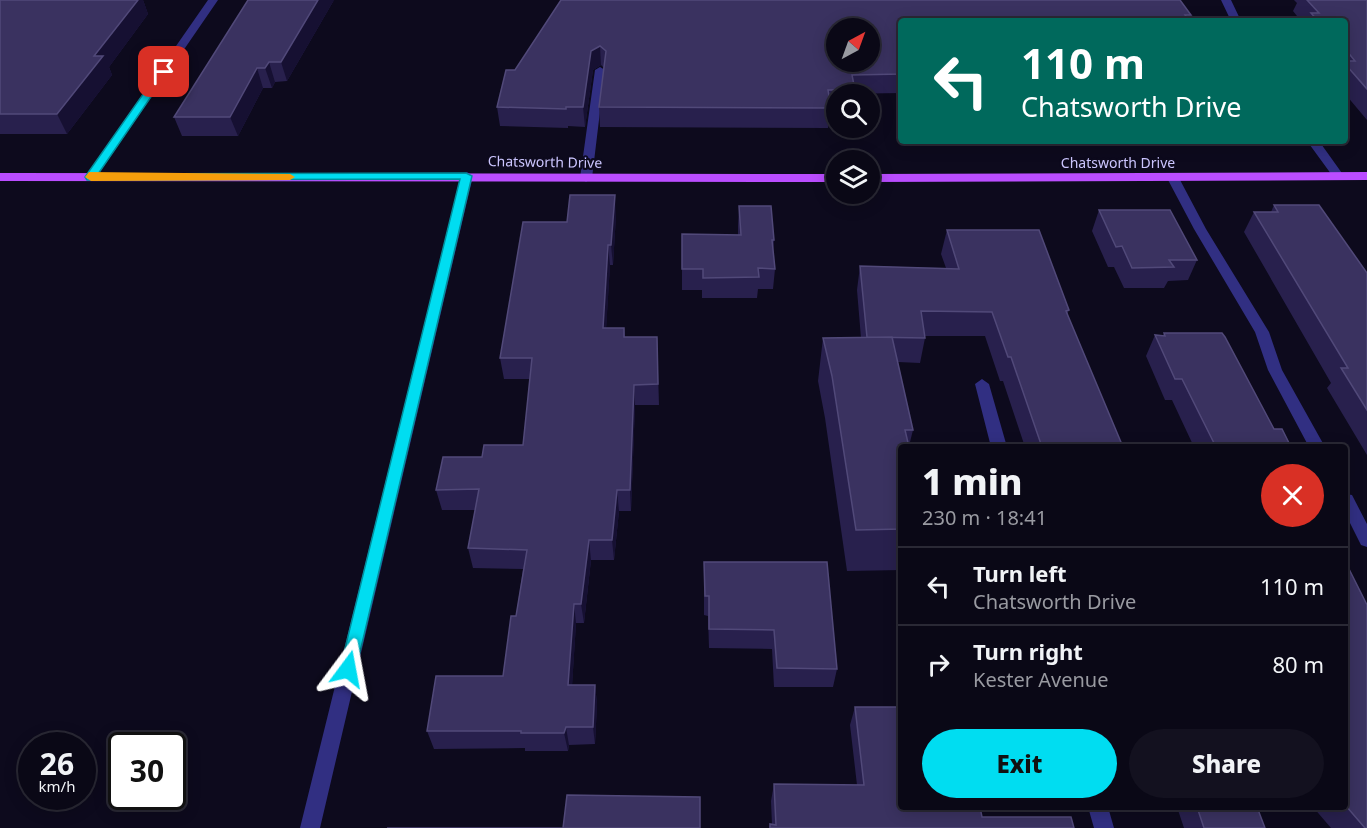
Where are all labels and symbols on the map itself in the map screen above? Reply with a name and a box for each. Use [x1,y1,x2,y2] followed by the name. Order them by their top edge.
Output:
[826,18,880,72] north arrow
[138,46,189,97] pin
[488,151,602,172] street label: Chatsworth Drive
[1061,153,1175,172] street label: Chatsworth Drive
[316,637,380,701] position arrow
[108,732,186,810] speed limit sign: 30

